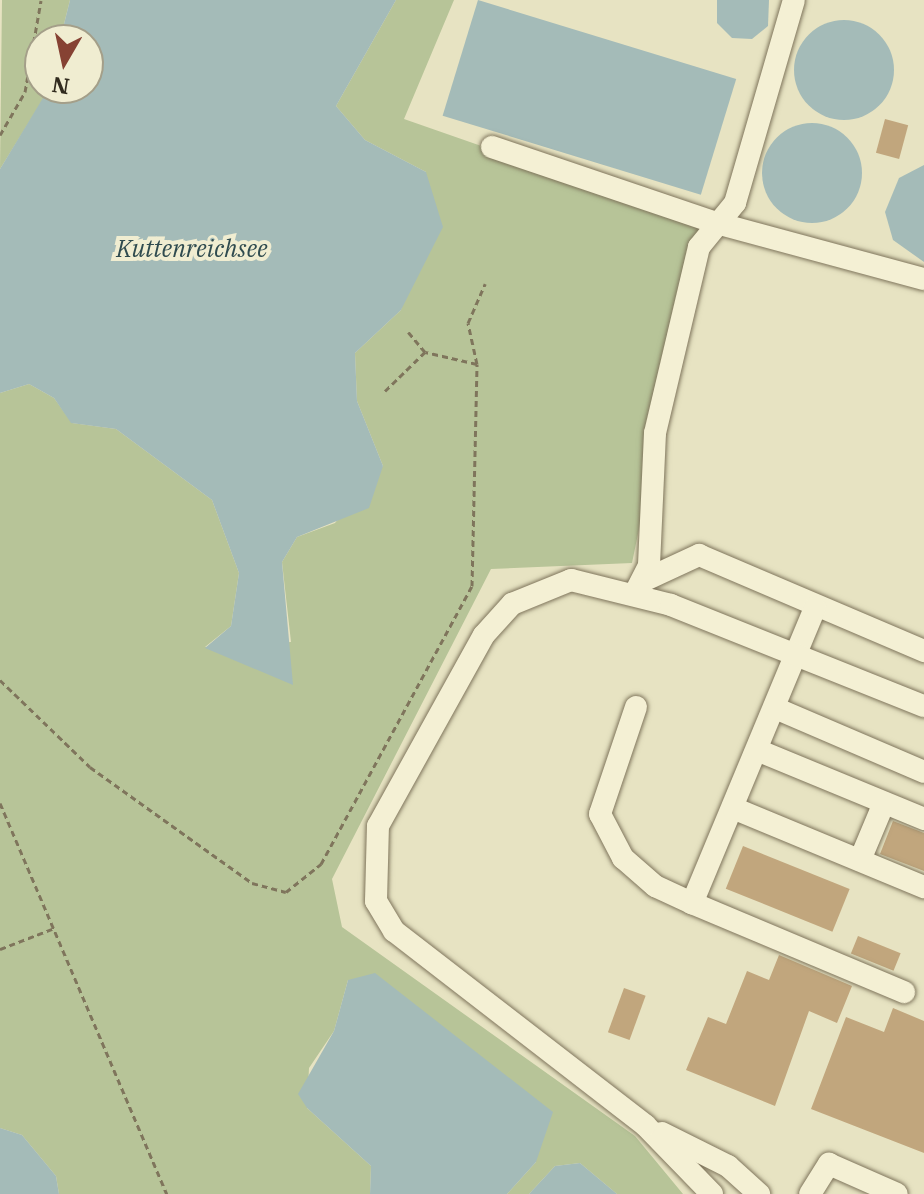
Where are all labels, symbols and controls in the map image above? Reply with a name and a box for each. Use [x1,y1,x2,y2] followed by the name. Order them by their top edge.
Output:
[24,24,104,104] north arrow
[50,71,71,102] text: N
[116,235,268,263] water label: Kuttenreichsee

